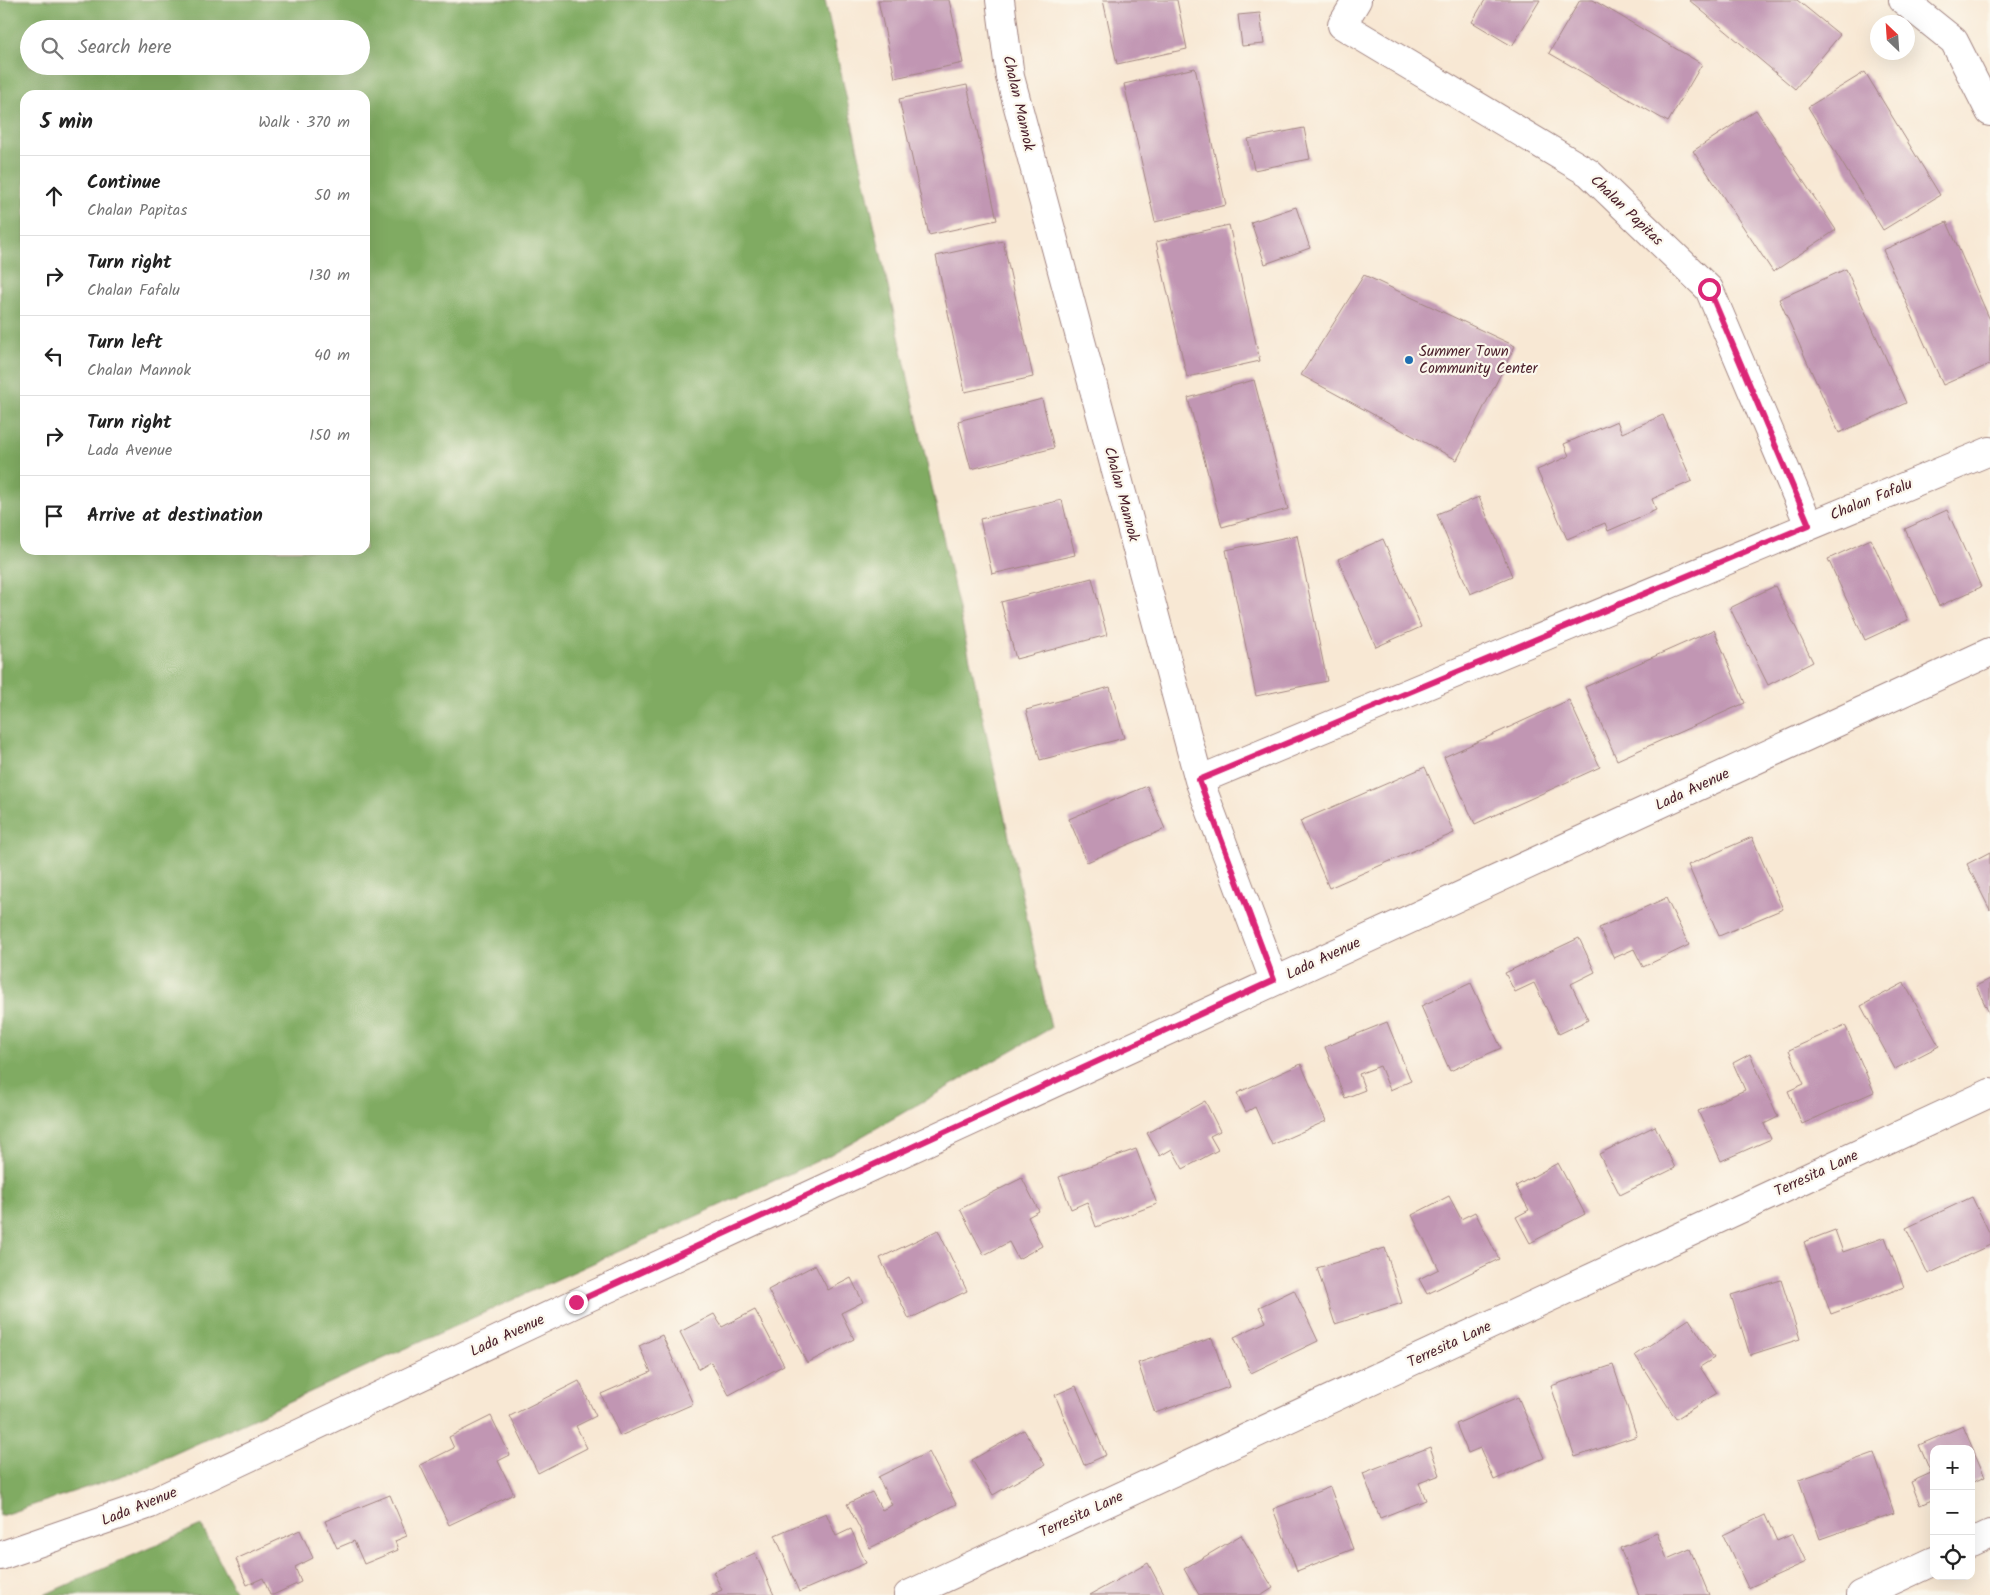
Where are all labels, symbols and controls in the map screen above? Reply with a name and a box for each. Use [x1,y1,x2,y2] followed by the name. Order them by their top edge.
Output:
[1870,15,1915,60] north arrow
[20,20,370,75] search box
[78,33,172,63] text: Search here
[38,34,66,62] icon: search
[995,53,1041,154] street label: Chalan Mannok
[40,106,93,139] text: 5 min
[258,110,350,135] text: Walk · 370 m
[87,168,160,198] text: Continue
[1584,169,1669,252] street label: Chalan Papitas
[40,182,68,210] icon: ahead
[314,183,350,208] text: 50 m
[87,198,187,223] text: Chalan Papitas
[87,248,172,278] text: Turn right
[40,262,68,290] icon: right
[309,263,350,288] text: 130 m
[87,278,180,303] text: Chalan Fafalu
[1698,278,1721,301] route start
[87,328,162,358] text: Turn left
[1419,340,1539,381] place label: Summer Town Community Center
[40,342,68,370] icon: left
[314,343,350,368] text: 40 m
[1403,354,1415,366] marker: Summer Town Community Center
[87,358,191,383] text: Chalan Mannok
[87,408,172,438] text: Turn right
[40,422,68,450] icon: right
[309,423,350,448] text: 150 m
[87,438,172,463] text: Lada Avenue
[1097,444,1145,545] street label: Chalan Mannok
[1826,472,1916,527] street label: Chalan Fafalu
[87,501,263,531] text: Arrive at destination
[40,502,68,530] icon: arrive
[1651,762,1734,818] street label: Lada Avenue
[1282,931,1365,987] street label: Lada Avenue
[1770,1144,1863,1204] street label: Terresita Lane
[565,1291,588,1314] route end
[466,1308,549,1364] street label: Lada Avenue
[1403,1315,1496,1375] street label: Terresita Lane
[1930,1445,1975,1580] map controls
[1930,1445,1975,1490] button: +
[98,1481,181,1533] street label: Lada Avenue
[1035,1485,1128,1545] street label: Terresita Lane
[1930,1490,1975,1535] button: −
[1930,1535,1975,1580] button: locate

